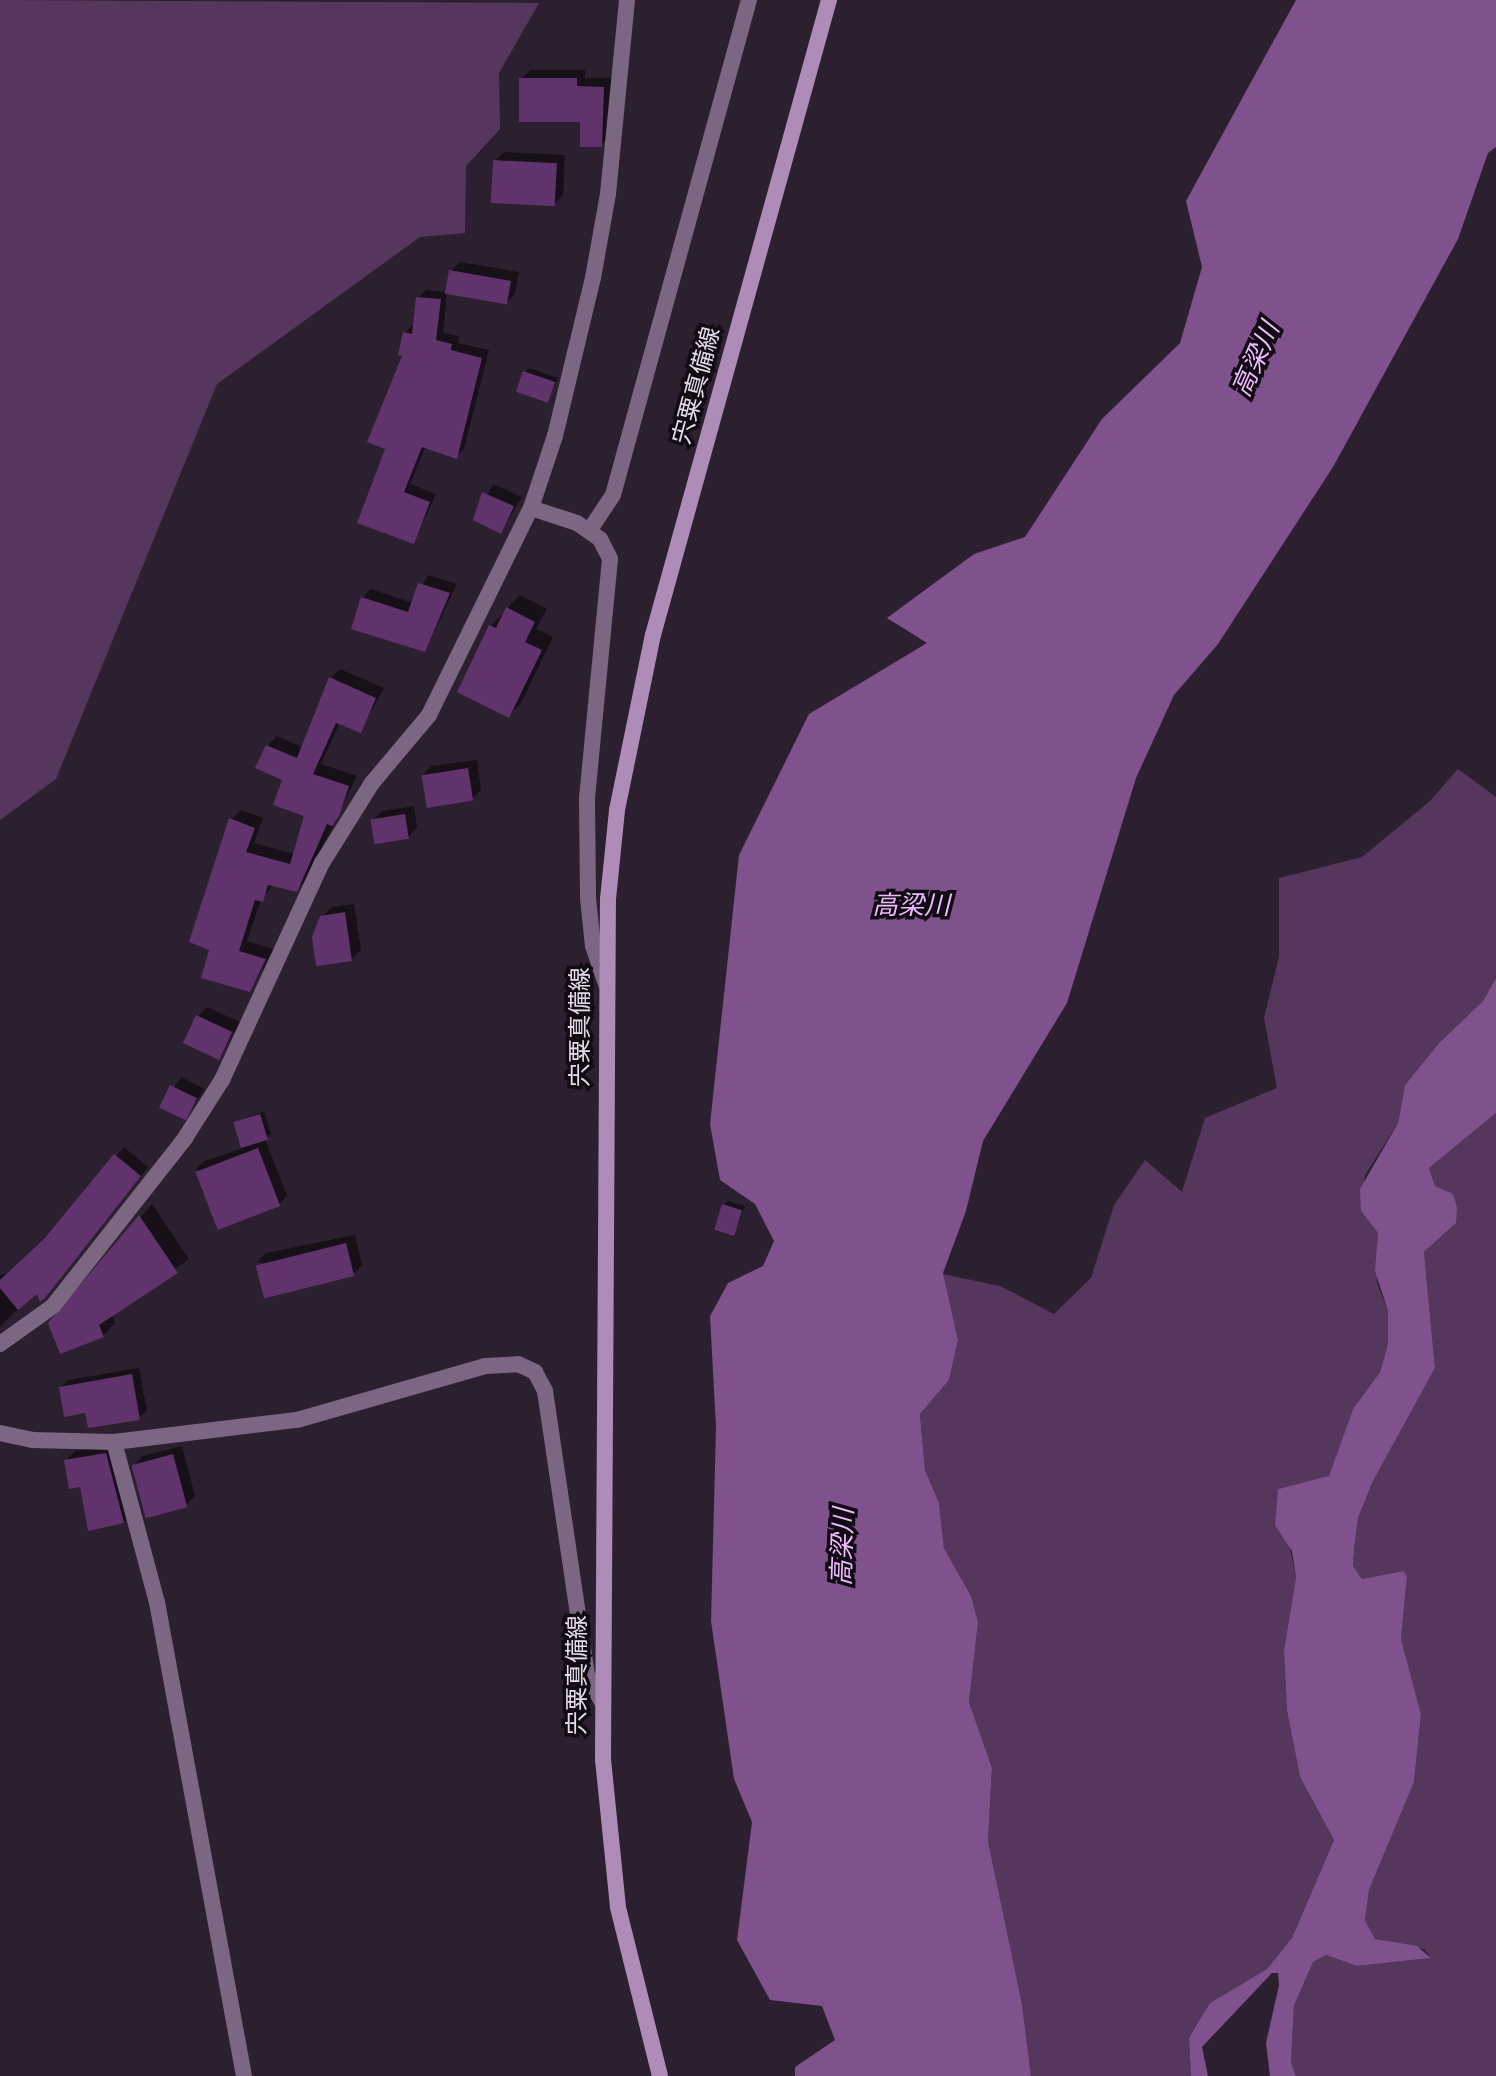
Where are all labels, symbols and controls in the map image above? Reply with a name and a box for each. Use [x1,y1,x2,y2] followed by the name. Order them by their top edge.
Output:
[1227,318,1287,402] water label: 高梁川
[669,324,727,448] street label: 宍粟真備線
[872,891,950,923] water label: 高梁川
[568,967,596,1087] street label: 宍粟真備線
[827,1507,861,1587] water label: 高梁川
[565,1615,593,1735] street label: 宍粟真備線

